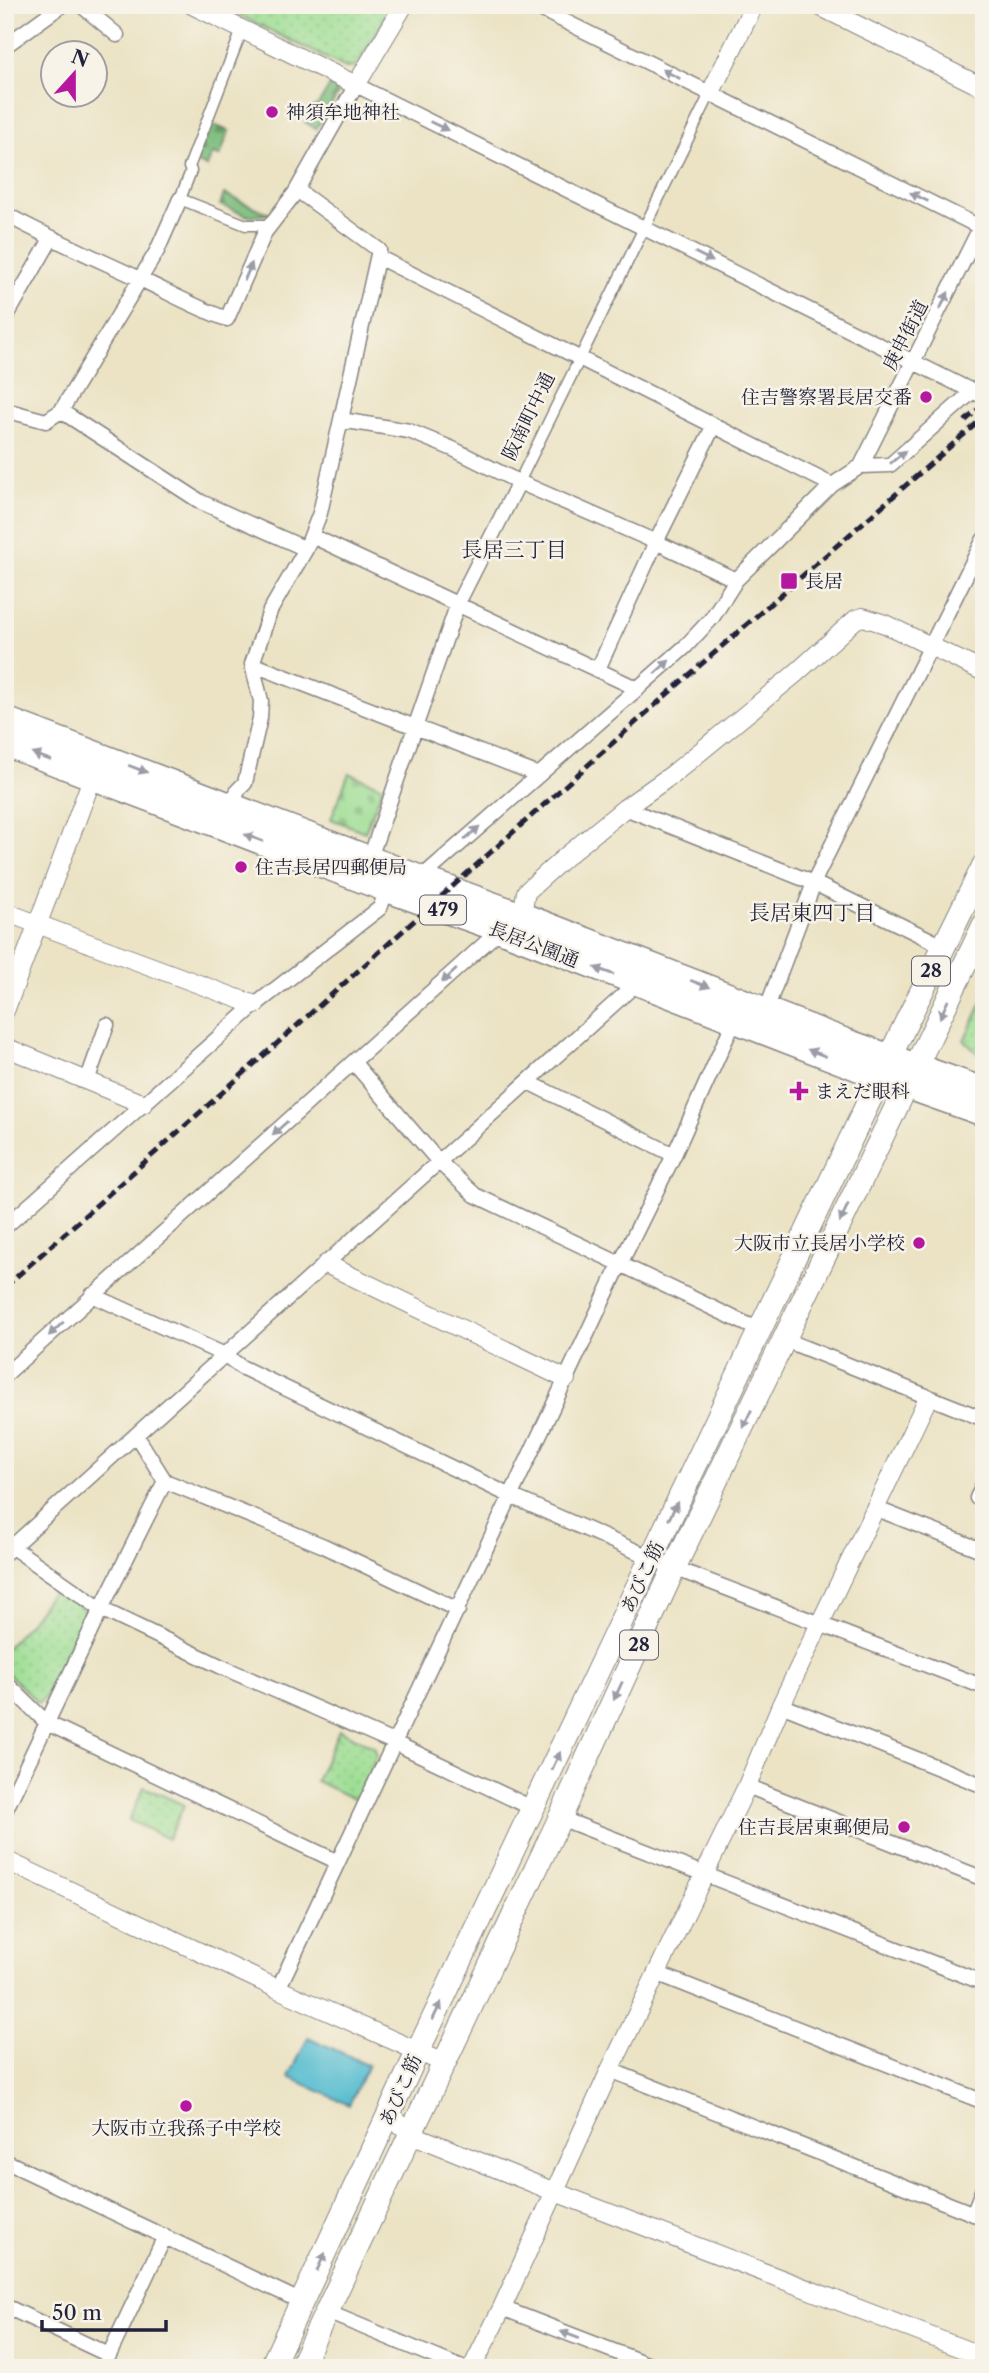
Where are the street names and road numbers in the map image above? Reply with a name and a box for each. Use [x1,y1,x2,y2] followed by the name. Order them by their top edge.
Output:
[878,296,933,374] street label: 庚申街道
[497,368,560,464] street label: 阪南町中通
[420,896,466,925] road number: 479
[485,917,582,972] street label: 長居公園通
[912,956,950,986] road number: 28
[616,1538,669,1617] street label: あびこ筋
[620,1630,658,1660] road number: 28
[374,2051,426,2130] street label: あびこ筋

